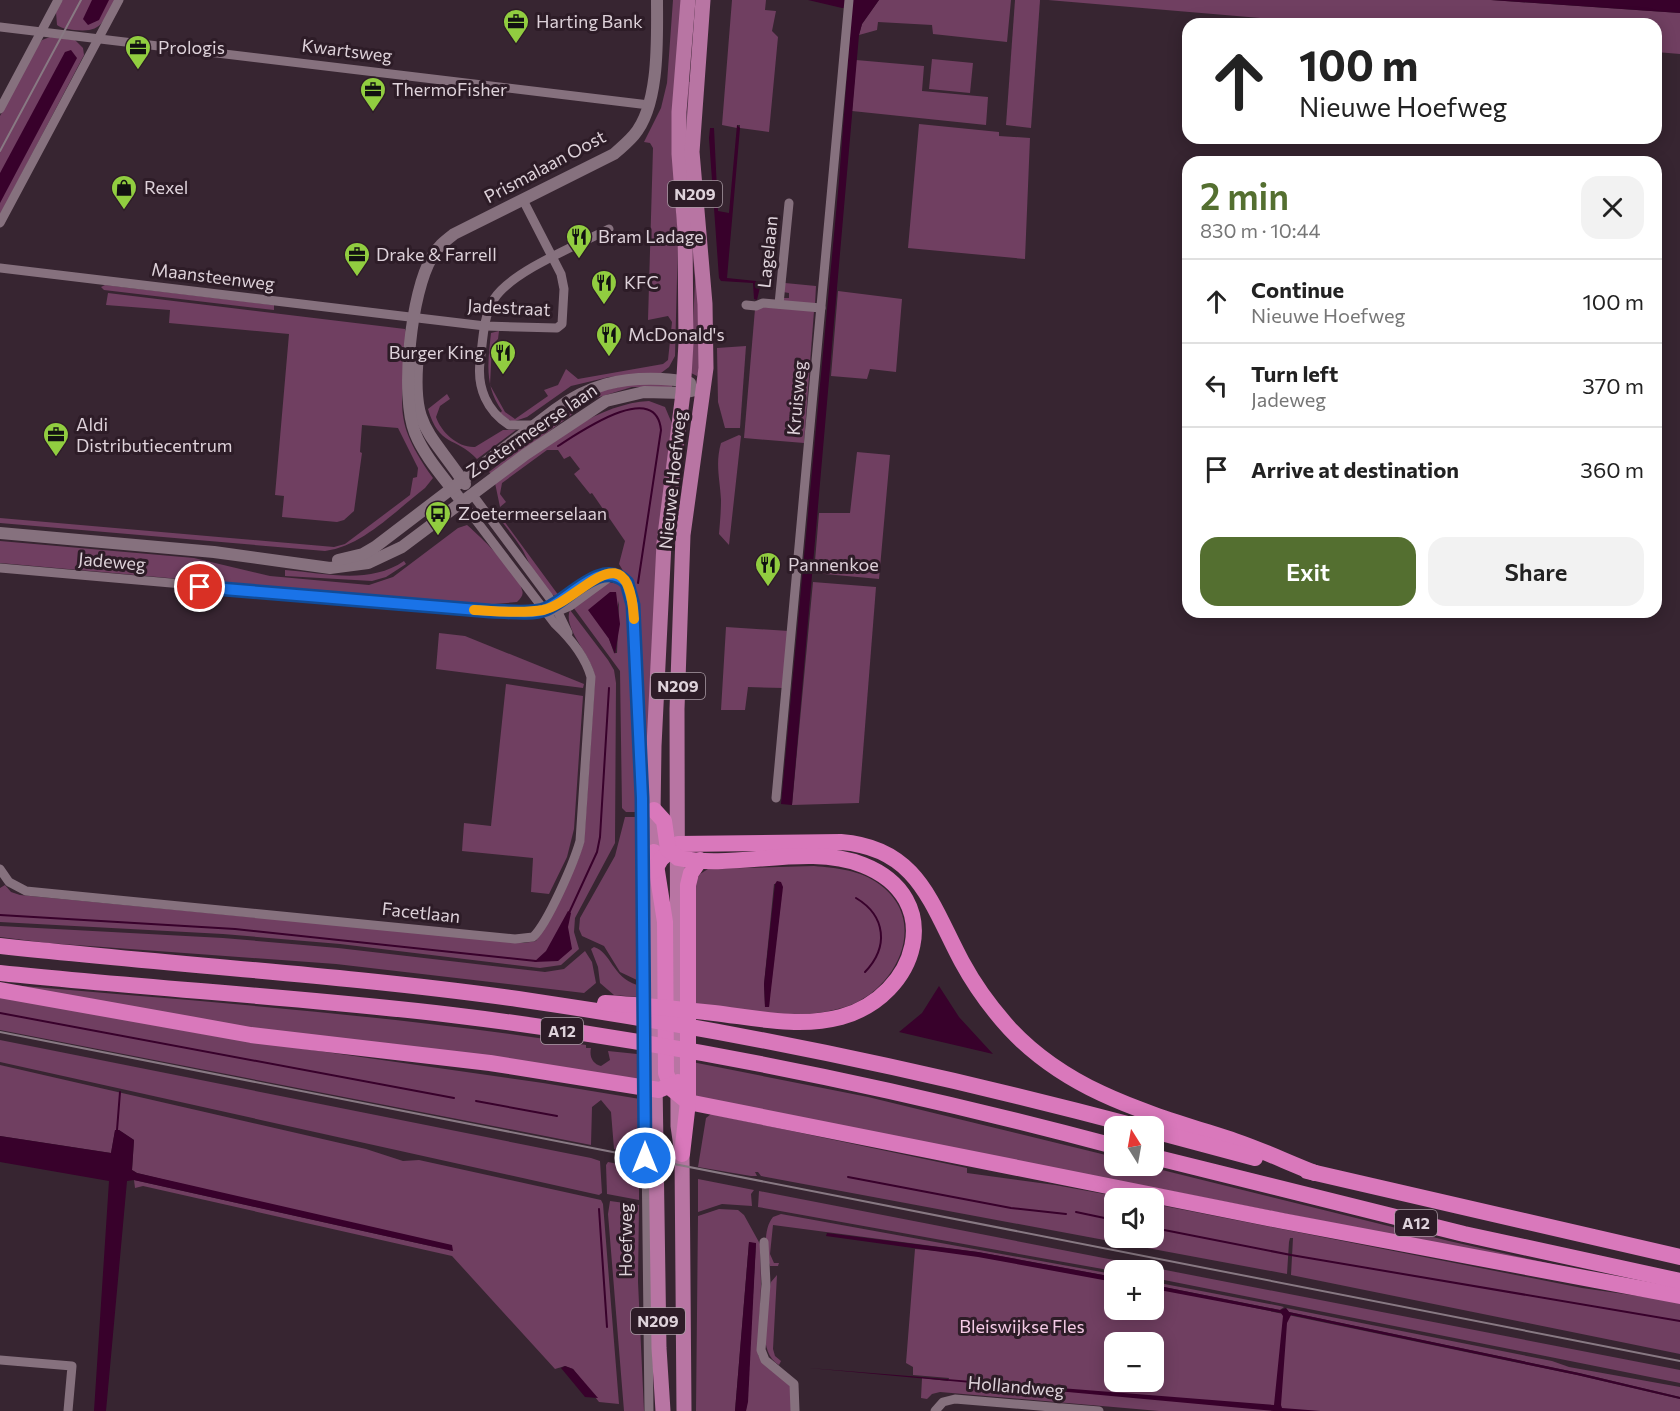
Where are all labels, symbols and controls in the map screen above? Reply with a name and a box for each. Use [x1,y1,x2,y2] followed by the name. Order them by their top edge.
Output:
[501,7,531,45] office icon: Harting Bank
[536,10,643,32] place label: Harting Bank
[123,33,153,71] office icon: Prologis
[301,34,394,67] street label: Kwartsweg
[158,36,225,58] place label: Prologis
[1299,38,1419,90] text: 100 m
[1200,42,1278,120] icon: ahead
[358,75,388,113] office icon: ThermoFisher
[392,78,507,100] place label: ThermoFisher
[1299,90,1507,123] text: Nieuwe Hoefweg
[480,125,609,207] street label: Prismalaan Oost
[109,173,139,211] shop icon: Rexel
[1200,173,1289,217] text: 2 min
[144,176,188,198] place label: Rexel
[1581,176,1644,239] button: close
[668,181,722,207] road number: N209
[752,215,782,289] street label: Lagelaan
[1200,218,1321,242] text: 830 m · 10:44
[564,222,594,260] restaurant icon: Bram Ladage
[598,225,704,247] place label: Bram Ladage
[342,240,372,278] office icon: Drake & Farrell
[376,243,497,265] place label: Drake & Farrell
[150,258,276,295] street label: Maansteenweg
[589,268,619,306] restaurant icon: KFC
[624,271,659,293] place label: KFC
[1251,276,1344,303] text: Continue
[1200,285,1233,318] icon: ahead
[1582,288,1644,315] text: 100 m
[467,294,551,320] street label: Jadestraat
[1251,303,1405,327] text: Nieuwe Hoefweg
[594,320,624,358] restaurant icon: McDonald's
[628,323,725,345] place label: McDonald's
[488,338,518,376] restaurant icon: Burger King
[389,341,484,363] place label: Burger King
[782,359,810,436] street label: Kruisweg
[1251,360,1338,387] text: Turn left
[1200,369,1233,402] icon: left
[1582,372,1644,399] text: 370 m
[462,378,601,482] street label: Zoetermeerse laan
[1251,387,1326,411] text: Jadeweg
[654,409,690,550] street label: Nieuwe Hoefweg
[76,413,232,456] place label: Aldi Distributiecentrum
[41,420,71,458] office icon: Aldi Distributiecentrum
[1200,453,1233,486] icon: arrive
[1251,456,1459,483] text: Arrive at destination
[1580,456,1644,483] text: 360 m
[423,499,453,537] bus stop icon: Zoetermeerselaan
[458,502,607,524] place label: Zoetermeerselaan
[1200,537,1416,606] button: Exit
[1428,537,1644,606] button: Share
[77,547,147,575] street label: Jadeweg
[753,550,783,588] restaurant icon: Pannenkoe
[788,553,879,575] place label: Pannenkoe
[174,561,225,612] pin
[183,570,216,603] icon: arrive
[651,673,705,699] road number: N209
[381,897,461,927] street label: Facetlaan
[541,1018,583,1044] road number: A12
[1104,1116,1164,1176] north arrow
[1104,1116,1164,1392] map controls
[613,1126,677,1190] position arrow
[1104,1188,1164,1248] button: sound
[614,1203,636,1277] street label: Hoefweg
[1395,1210,1437,1236] road number: A12
[1104,1260,1164,1320] button: +
[631,1308,685,1334] road number: N209
[959,1315,1085,1337] park label: Bleiswijkse Fles
[1104,1332,1164,1392] button: −
[967,1371,1066,1401] street label: Hollandweg

